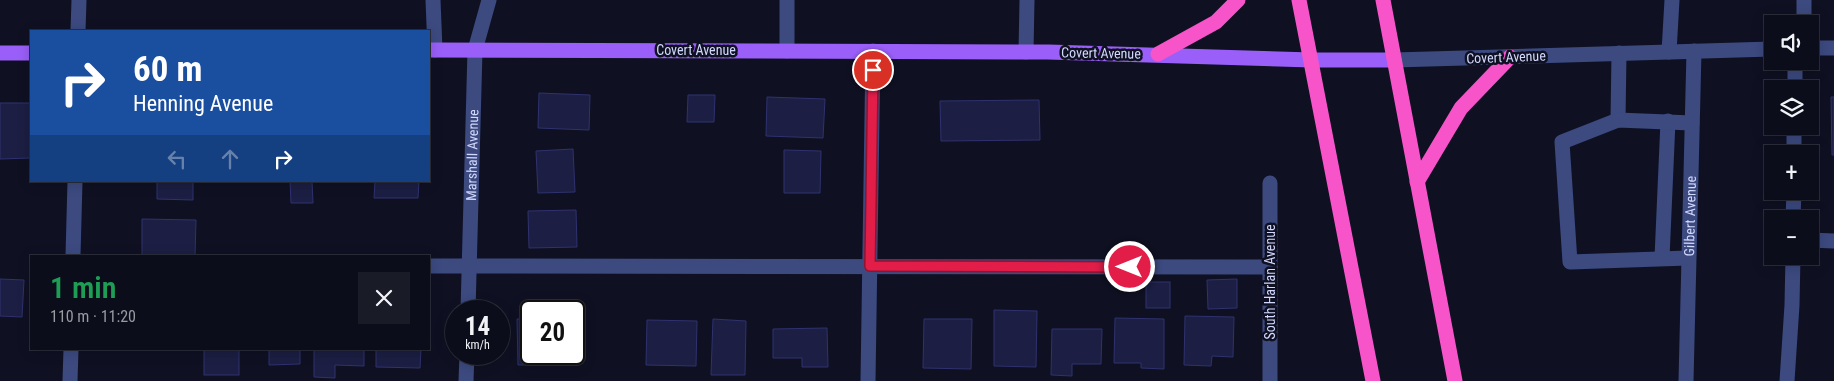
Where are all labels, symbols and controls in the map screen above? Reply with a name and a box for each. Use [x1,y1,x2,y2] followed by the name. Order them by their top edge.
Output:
[1764,15,1819,265] map controls
[1764,15,1819,70] button: sound
[656,42,736,58] street label: Covert Avenue
[1061,44,1141,62] street label: Covert Avenue
[1466,48,1546,66] street label: Covert Avenue
[133,49,202,90] text: 60 m
[852,49,894,91] pin
[50,50,115,115] icon: right
[859,56,887,84] icon: arrive
[1764,80,1819,135] button: layers
[133,91,273,116] text: Henning Avenue
[463,109,481,201] street label: Marshall Avenue
[163,145,191,173] icon: left
[216,145,244,173] icon: ahead
[269,145,297,173] icon: right
[1764,145,1819,200] button: +
[1681,175,1699,256] street label: Gilbert Avenue
[1764,210,1819,265] button: −
[1262,224,1278,340] street label: South Harlan Avenue
[1103,240,1155,292] position arrow
[50,270,116,305] text: 1 min
[358,272,410,324] button: close
[520,300,585,365] speed limit sign: 20
[50,307,136,326] text: 110 m · 11:20
[465,312,490,341] text: 14
[465,338,490,352] text: km/h

